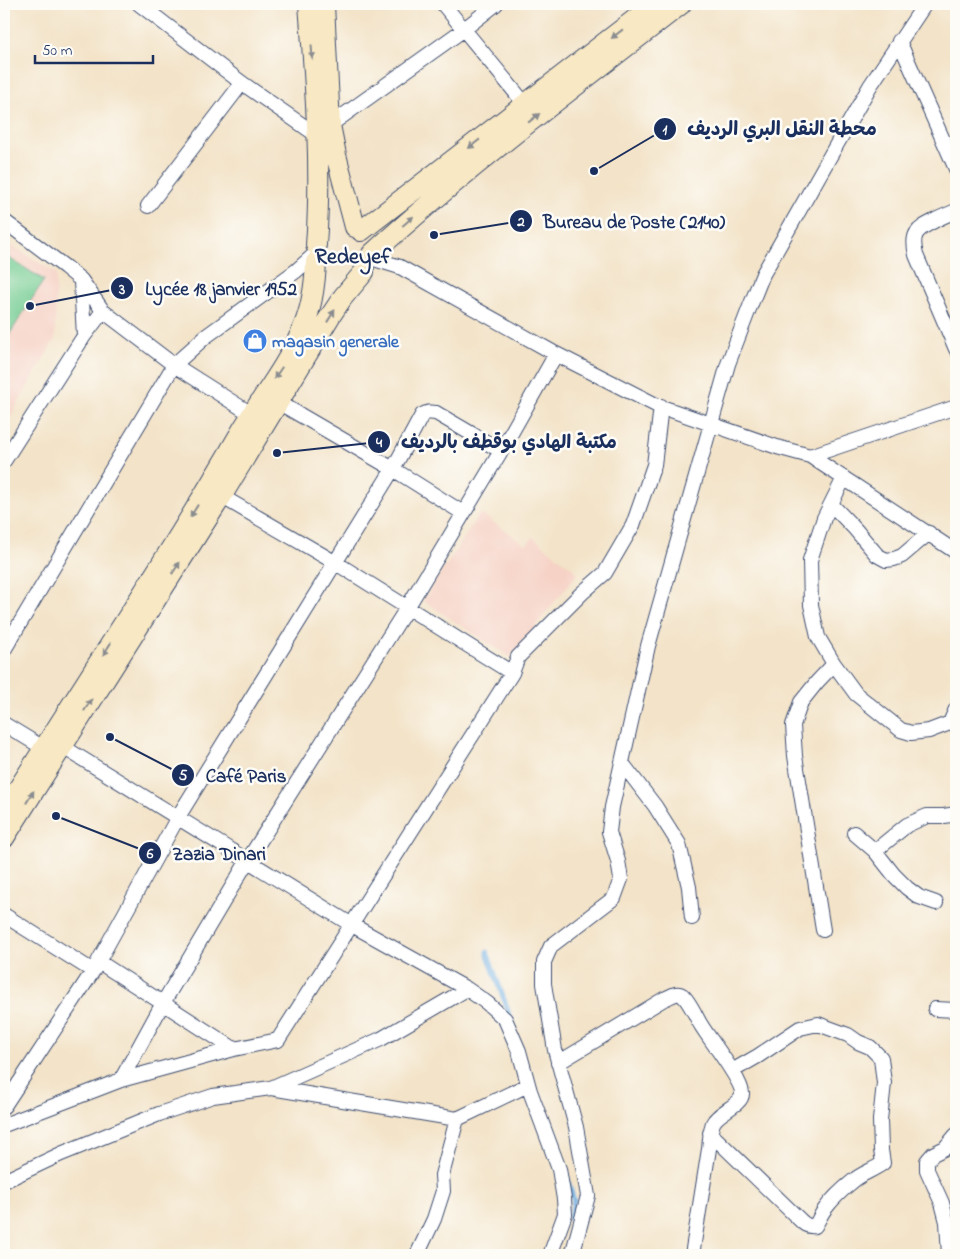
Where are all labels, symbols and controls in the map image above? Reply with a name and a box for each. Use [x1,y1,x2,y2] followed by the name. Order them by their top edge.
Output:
[610,28,623,39] one-way arrow
[35,32,152,64] scale bar
[42,40,73,62] text: 50 m
[309,45,317,61] one-way arrow
[652,112,887,146] callout: محطة النقل البري الرديف
[527,113,540,124] one-way arrow
[687,117,877,144] text: محطة النقل البري الرديف
[663,119,668,141] text: 1
[468,138,481,149] one-way arrow
[508,204,735,238] callout: Bureau de Poste (2140)
[542,210,725,237] text: Bureau de Poste (2140)
[516,211,525,233] text: 2
[402,216,414,227] one-way arrow
[315,242,392,275] district label: Redeyef
[110,271,307,305] callout: Lycée 18 janvier 1952
[145,277,297,306] text: Lycée 18 janvier 1952
[118,279,125,301] text: 3
[326,309,336,322] one-way arrow
[242,328,268,354] shop icon: magasin generale
[272,330,400,357] place label: magasin generale
[274,366,283,379] one-way arrow
[366,425,627,459] callout: مكتبة الهادي بوقطف بالرديف
[401,430,617,457] text: مكتبة الهادي بوقطف بالرديف
[375,432,383,454] text: 4
[189,505,198,518] one-way arrow
[171,561,180,575] one-way arrow
[102,642,111,655] one-way arrow
[83,698,93,712] one-way arrow
[171,758,296,792] callout: Café Paris
[206,764,287,791] text: Café Paris
[179,765,188,787] text: 5
[25,791,34,804] one-way arrow
[137,836,276,870] callout: Zazia Dinari
[172,842,266,869] text: Zazia Dinari
[146,843,154,865] text: 6

